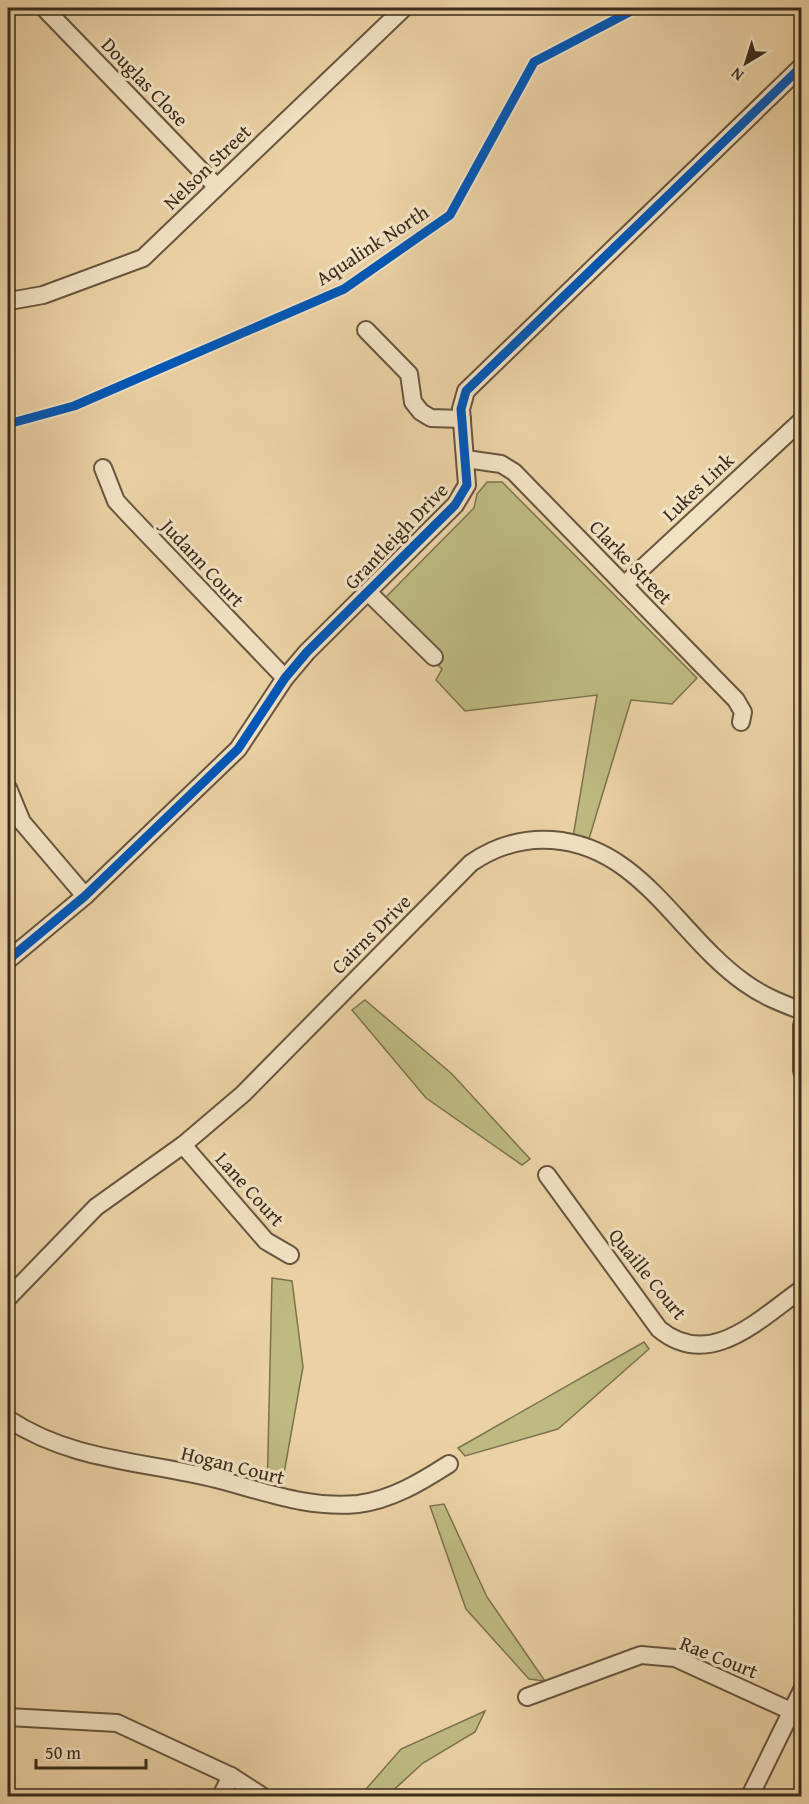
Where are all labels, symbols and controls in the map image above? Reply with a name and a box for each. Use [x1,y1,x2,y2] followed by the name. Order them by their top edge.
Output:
[95,30,196,133] street label: Douglas Close
[716,33,776,93] north arrow
[725,62,748,88] text: N
[156,117,257,216] street label: Nelson Street
[309,197,434,292] street label: Aqualink North
[655,445,741,528] street label: Lukes Link
[337,476,454,596] street label: Grantleigh Drive
[153,510,252,613] street label: Judann Court
[583,513,679,611] street label: Clarke Street
[324,887,417,980] street label: Cairns Drive
[209,1145,292,1232] street label: Lane Court
[602,1222,694,1326] street label: Quaille Court
[178,1438,288,1491] street label: Hogan Court
[676,1628,763,1685] street label: Rae Court
[36,1732,146,1770] scale bar
[45,1739,81,1766] text: 50 m

